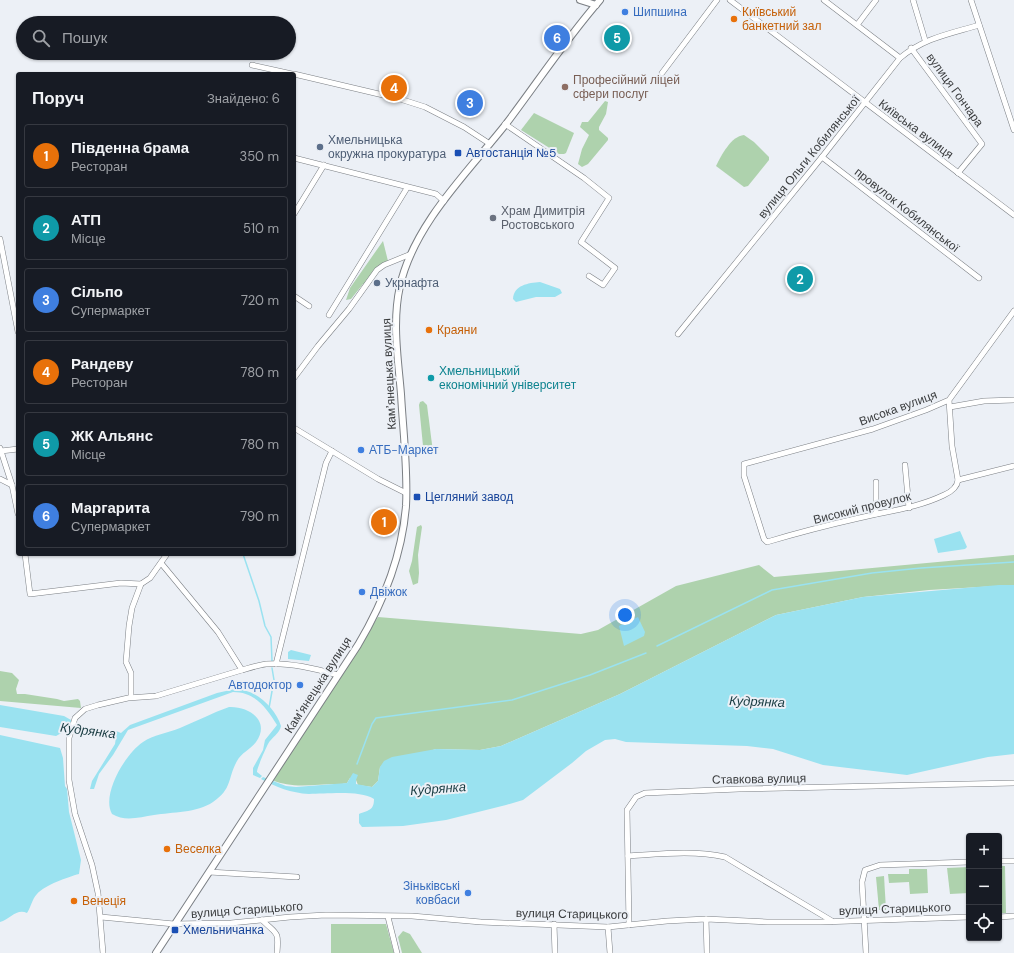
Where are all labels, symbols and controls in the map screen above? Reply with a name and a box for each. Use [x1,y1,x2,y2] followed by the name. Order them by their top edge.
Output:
[633,4,687,20] place label: Шипшина
[742,4,821,34] place label: Київський банкетний зал
[620,7,630,17] marker: Шипшина
[729,14,739,24] marker: Київський банкетний зал
[16,16,296,60] search box
[544,23,570,53] pin: 6
[604,23,630,53] pin: 5
[30,27,52,49] icon: search
[62,28,107,48] text: Пошук
[923,50,987,130] street label: вулиця Гончара
[573,72,680,102] place label: Професійний ліцей сфери послуг
[381,73,407,103] pin: 4
[560,82,570,92] marker: Професійний ліцей сфери послуг
[32,87,84,109] text: Поруч
[457,88,483,118] pin: 3
[207,90,280,107] text: Знайдено: 6
[754,92,864,222] street label: вулиця Ольги Кобилянської
[875,96,957,162] street label: Київська вулиця
[328,132,446,162] place label: Хмельницька окружна прокуратура
[71,138,189,158] text: Південна брама
[315,142,325,152] marker: Хмельницька окружна прокуратура
[466,145,556,161] place label: Автостанція №5
[44,148,48,165] text: 1
[239,148,279,165] text: 350 m
[453,148,463,158] marker: Автостанція №5
[71,158,128,175] text: Ресторан
[851,164,963,256] street label: провулок Кобилянської
[501,203,585,233] place label: Храм Димитрія Ростовського
[71,210,101,230] text: АТП
[488,213,498,223] marker: Храм Димитрія Ростовського
[42,220,50,237] text: 2
[243,220,279,237] text: 510 m
[71,230,106,247] text: Місце
[787,264,813,294] pin: 2
[385,275,439,291] place label: Укрнафта
[372,278,382,288] marker: Укрнафта
[71,282,123,302] text: Сільпо
[42,292,50,309] text: 3
[241,292,279,309] text: 720 m
[71,302,150,319] text: Супермаркет
[378,318,400,430] street label: Камʼянецька вулиця
[437,322,477,338] place label: Краяни
[424,325,434,335] marker: Краяни
[71,354,133,374] text: Рандеву
[439,363,577,393] place label: Хмельницький економічний університет
[42,364,50,381] text: 4
[240,364,279,381] text: 780 m
[426,373,436,383] marker: Хмельницький економічний університет
[71,374,128,391] text: Ресторан
[857,386,939,430] street label: Висока вулиця
[71,426,153,446] text: ЖК Альянс
[42,436,50,453] text: 5
[240,436,279,453] text: 780 m
[369,442,439,458] place label: АТБ-Маркет
[356,445,366,455] marker: АТБ-Маркет
[71,446,106,463] text: Місце
[811,488,913,528] street label: Високий провулок
[425,489,513,505] place label: Цегляний завод
[412,492,422,502] marker: Цегляний завод
[71,498,150,518] text: Маргарита
[371,507,397,537] pin: 1
[42,508,50,525] text: 6
[240,508,279,525] text: 790 m
[71,518,150,535] text: Супермаркет
[370,584,408,600] place label: Двіжок
[357,587,367,597] marker: Двіжок
[615,605,635,625] your location
[281,634,355,736] street label: Камʼянецька вулиця
[228,677,292,693] place label: Автодоктор
[295,680,305,690] marker: Автодоктор
[729,692,785,711] water label: Кудрянка
[59,719,117,742] water label: Кудрянка
[712,770,806,788] street label: Ставкова вулиця
[410,778,466,799] water label: Кудрянка
[966,833,1002,941] map controls
[966,833,1002,869] button: +
[175,841,221,857] place label: Веселка
[162,844,172,854] marker: Веселка
[966,869,1002,905] button: −
[403,878,460,908] place label: Зіньківські ковбаси
[463,888,473,898] marker: Зіньківські ковбаси
[82,893,126,909] place label: Венеція
[69,896,79,906] marker: Венеція
[190,898,304,922] street label: вулиця Старицького
[839,899,952,919] street label: вулиця Старицького
[516,905,629,923] street label: вулиця Старицького
[966,905,1002,941] button: locate
[183,922,264,938] place label: Хмельничанка
[170,925,180,935] marker: Хмельничанка

